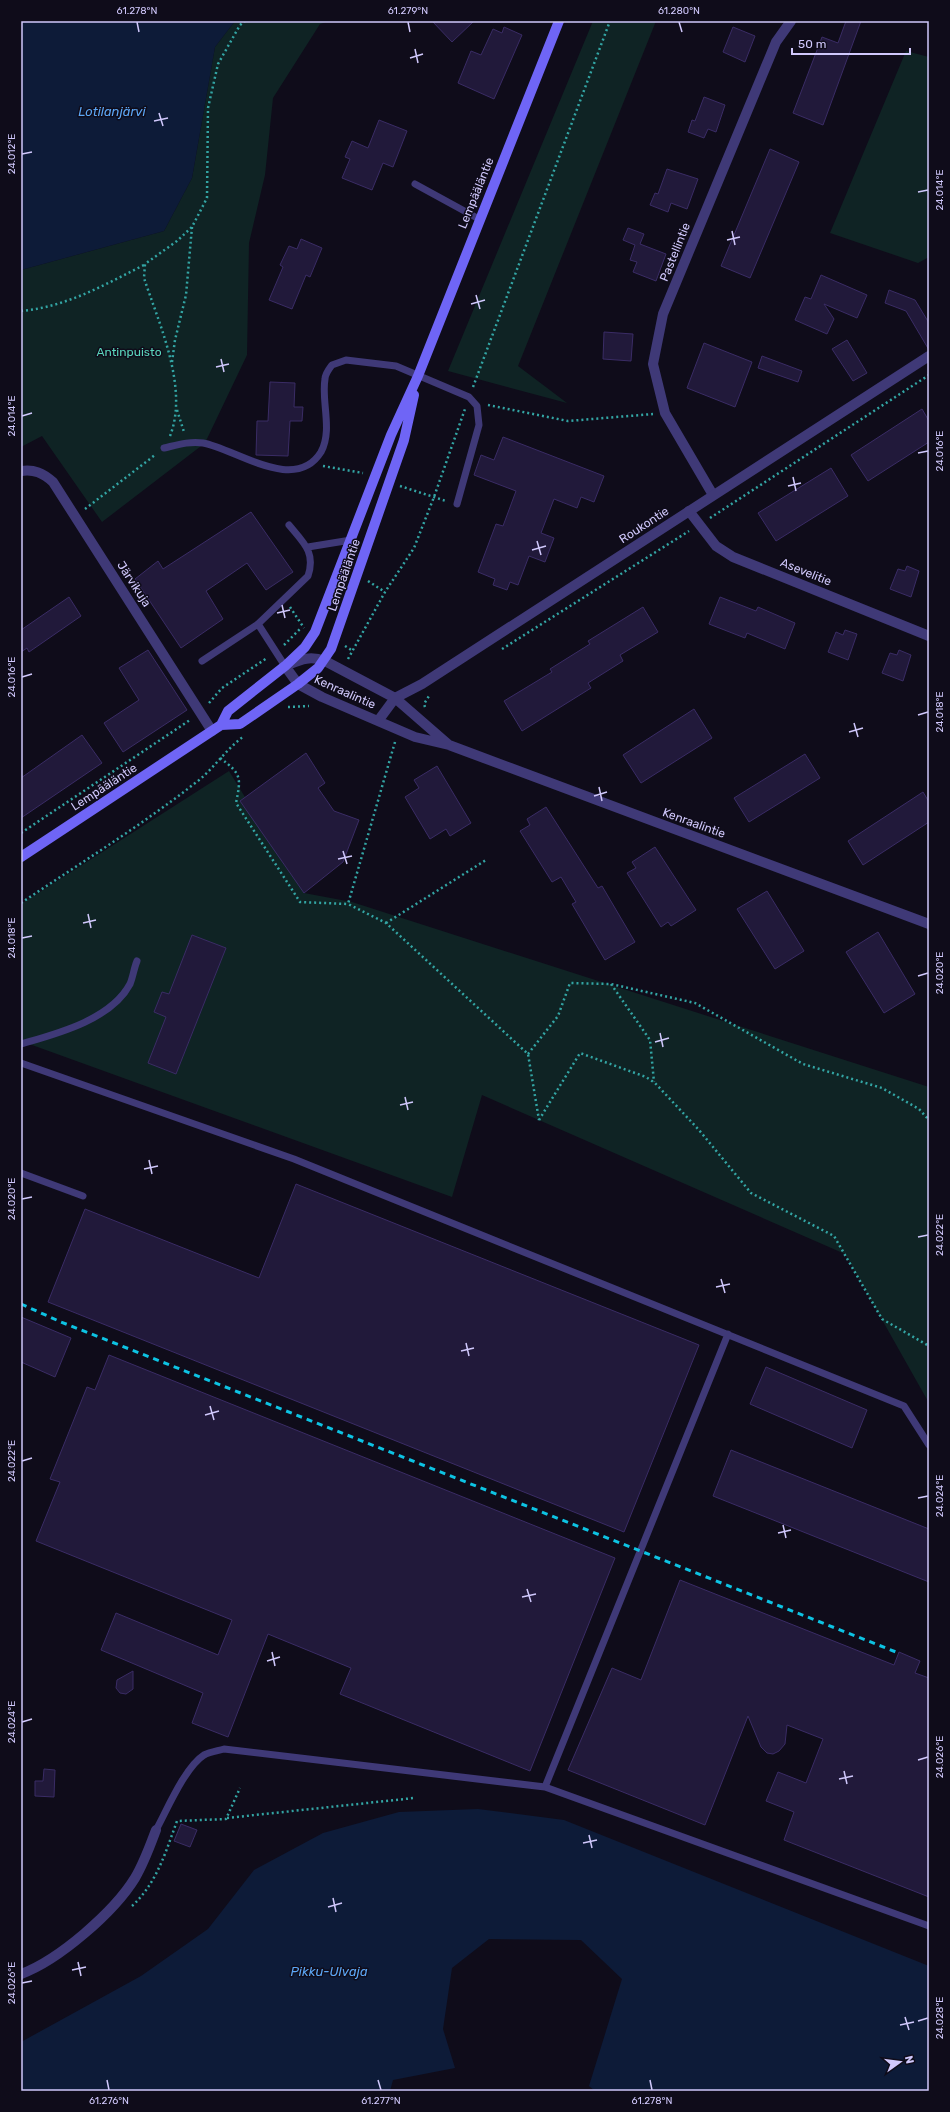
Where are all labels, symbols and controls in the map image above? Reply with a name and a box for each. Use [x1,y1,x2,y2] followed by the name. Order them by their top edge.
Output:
[117,5,157,17] text: 61.278°N
[388,5,428,17] text: 61.279°N
[658,5,700,17] text: 61.280°N
[792,30,910,56] scale bar
[798,37,826,51] text: 50 m
[78,104,147,119] water label: Lotilanjärvi
[6,134,18,174] text: 24.012°E
[455,155,497,231] street label: Lempääläntie
[934,170,946,210] text: 24.014°E
[657,220,693,283] street label: Pastellintie
[96,345,162,359] park label: Antinpuisto
[6,396,18,436] text: 24.014°E
[934,431,946,471] text: 24.016°E
[617,504,672,546] street label: Roukontie
[325,537,363,613] street label: Lempääläntie
[778,555,834,589] street label: Asevelitie
[114,559,154,609] street label: Järvikuja
[6,657,18,697] text: 24.016°E
[312,672,378,712] street label: Kenraalintie
[934,691,946,733] text: 24.018°E
[69,760,140,813] street label: Lempääläntie
[661,805,728,841] street label: Kenraalintie
[6,917,18,959] text: 24.018°E
[934,952,946,994] text: 24.020°E
[6,1178,18,1220] text: 24.020°E
[934,1214,946,1256] text: 24.022°E
[6,1440,18,1482] text: 24.022°E
[934,1475,946,1517] text: 24.024°E
[6,1701,18,1743] text: 24.024°E
[934,1736,946,1778] text: 24.026°E
[6,1962,18,2004] text: 24.026°E
[291,1964,368,1979] water label: Pikku-Ulvaja
[934,1997,946,2039] text: 24.028°E
[880,2042,920,2082] north arrow
[902,2054,917,2065] text: N
[89,2095,129,2107] text: 61.276°N
[361,2095,401,2107] text: 61.277°N
[632,2095,672,2107] text: 61.278°N

